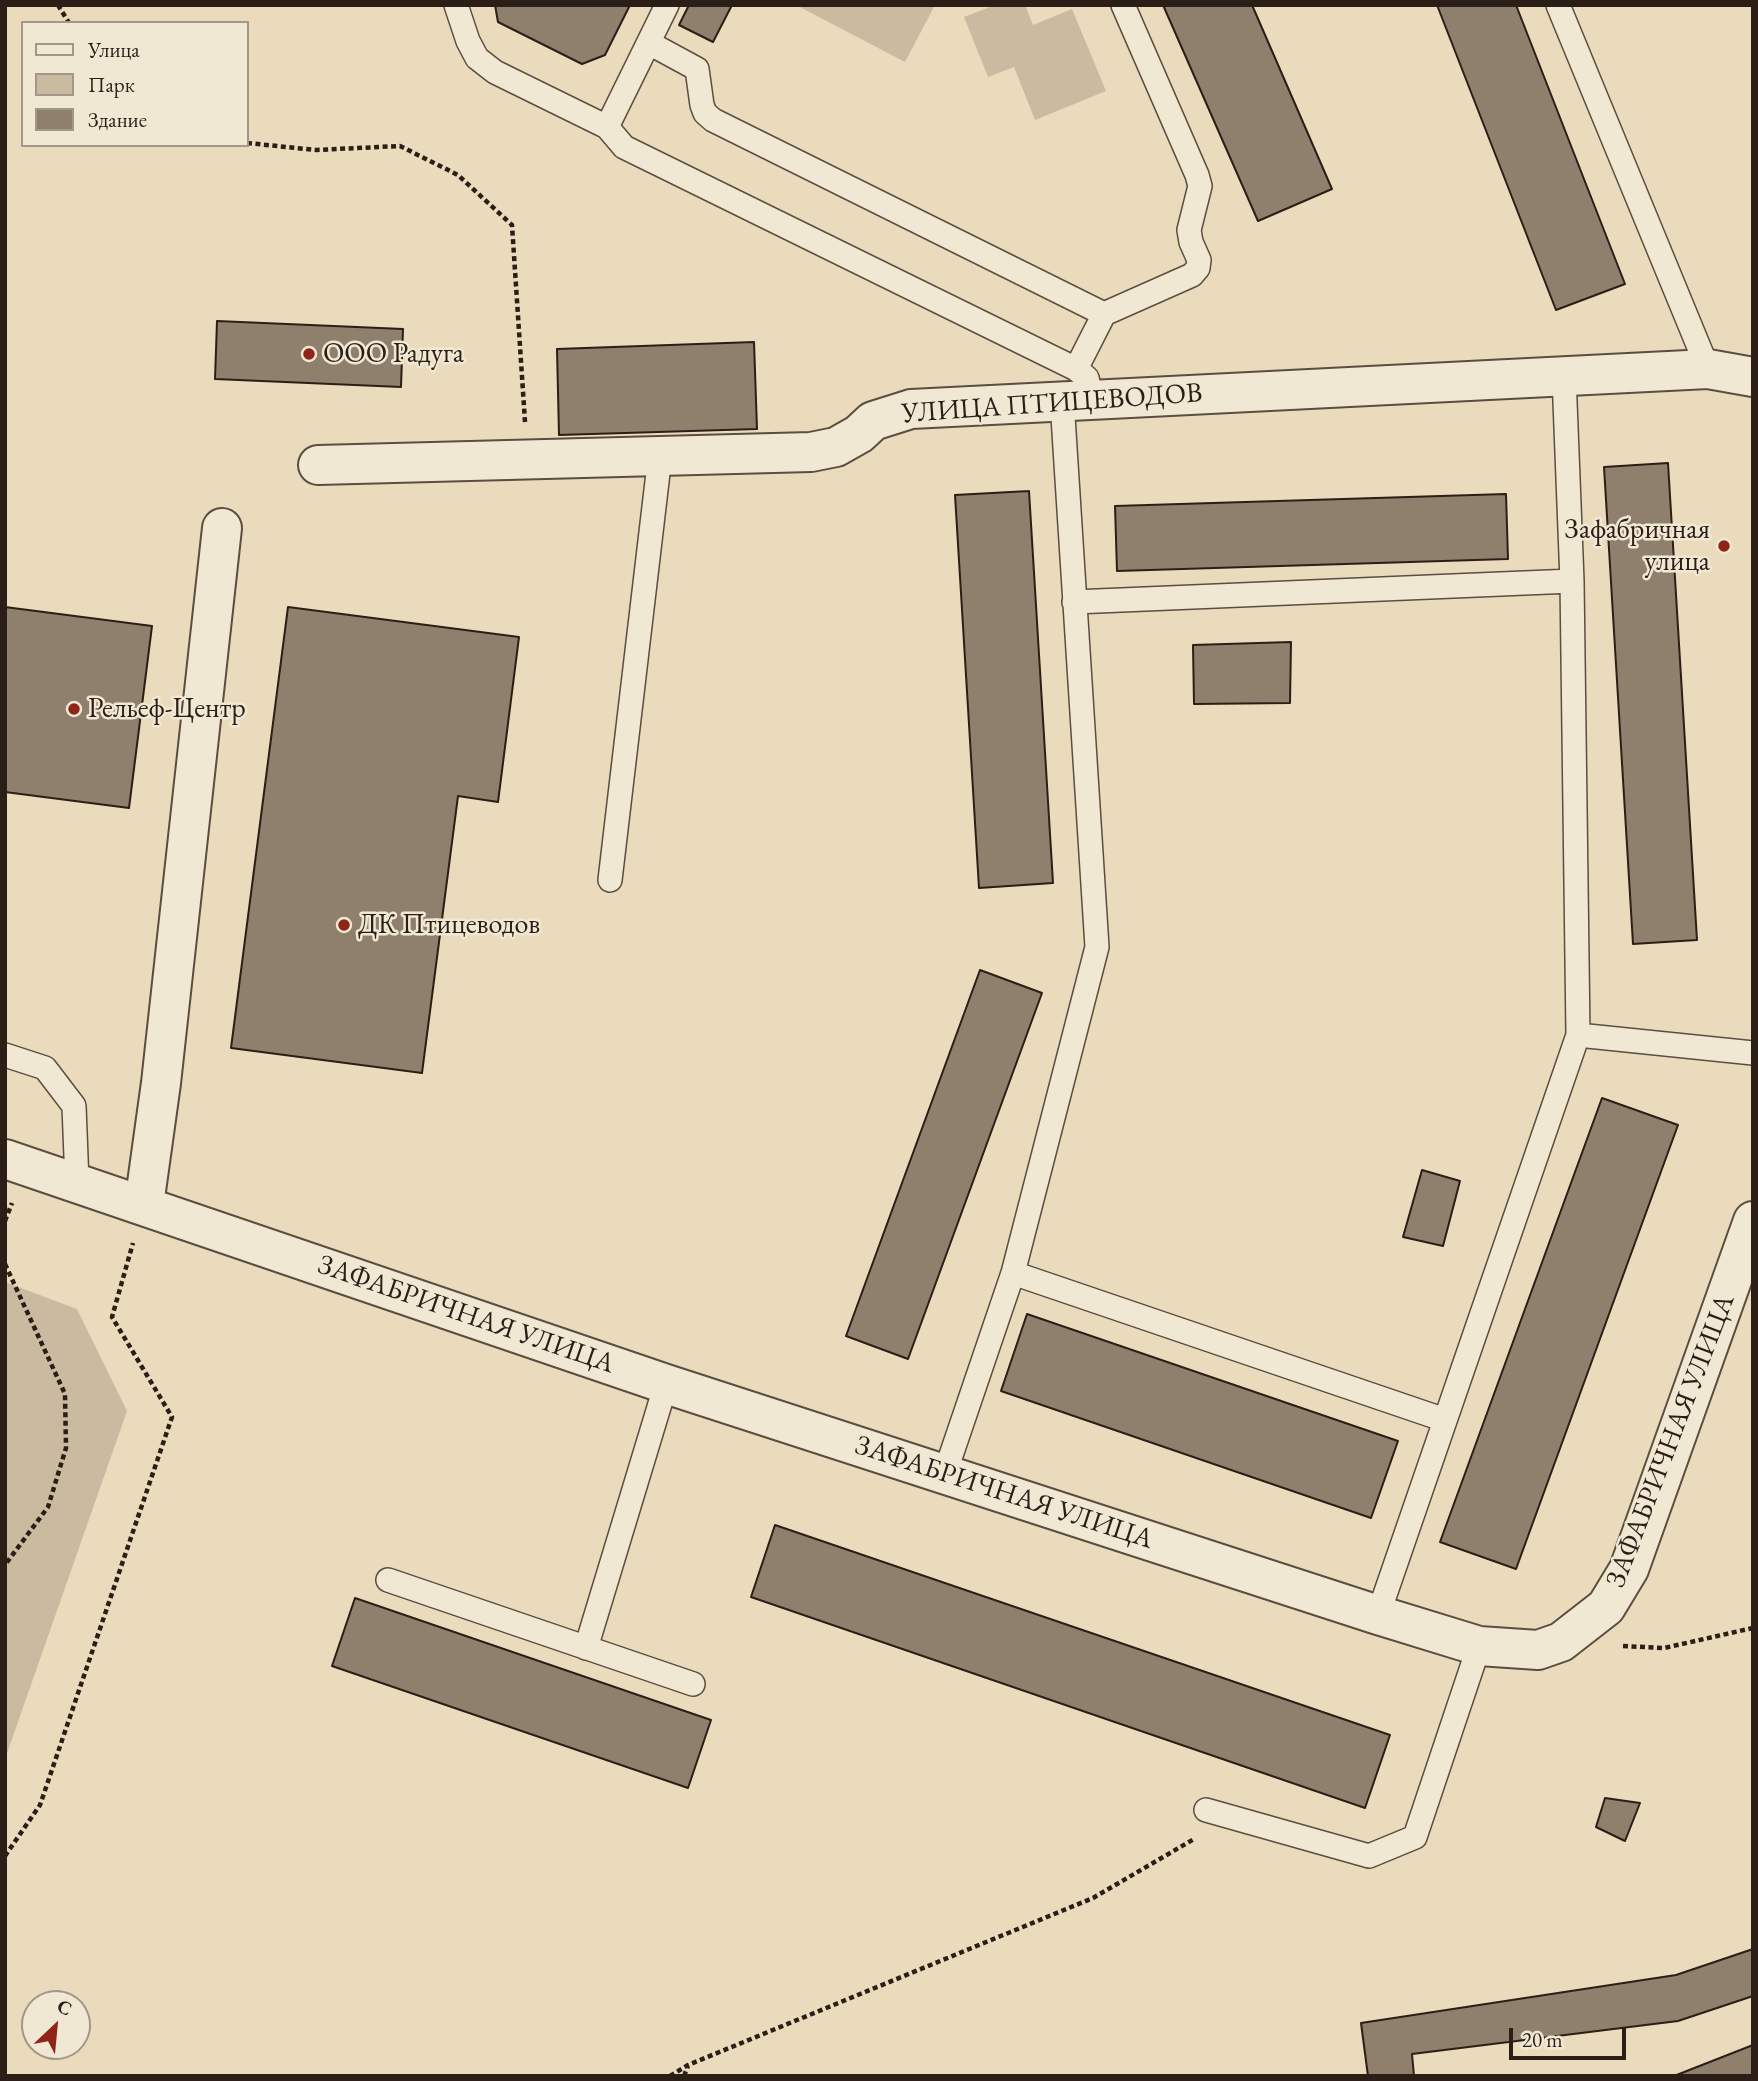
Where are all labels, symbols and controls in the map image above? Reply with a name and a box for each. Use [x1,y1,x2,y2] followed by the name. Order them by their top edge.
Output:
[21,21,248,147] legend
[88,36,140,63] text: Улица
[88,71,135,98] text: Парк
[88,106,147,133] text: Здание
[323,337,464,371] place label: ООО Радуга
[301,346,317,362] marker: ООО Радуга
[900,377,1204,431] street label: УЛИЦА ПТИЦЕВОДОВ
[1565,513,1710,579] place label: Зафабричная улица
[1716,538,1732,554] marker: Зафабричная улица
[88,692,246,726] place label: Рельеф-Центр
[66,701,82,717] marker: Рельеф-Центр
[358,908,540,942] place label: ДК Птицеводов
[336,917,352,933] marker: ДК Птицеводов
[313,1248,619,1382] street label: ЗАФАБРИЧНАЯ УЛИЦА
[1600,1290,1742,1592] street label: ЗАФАБРИЧНАЯ УЛИЦА
[851,1429,1157,1557] street label: ЗАФАБРИЧНАЯ УЛИЦА
[21,1990,91,2060] north arrow
[53,1993,76,2022] text: С
[1513,2014,1630,2058] scale bar
[1522,2026,1563,2053] text: 20 m

